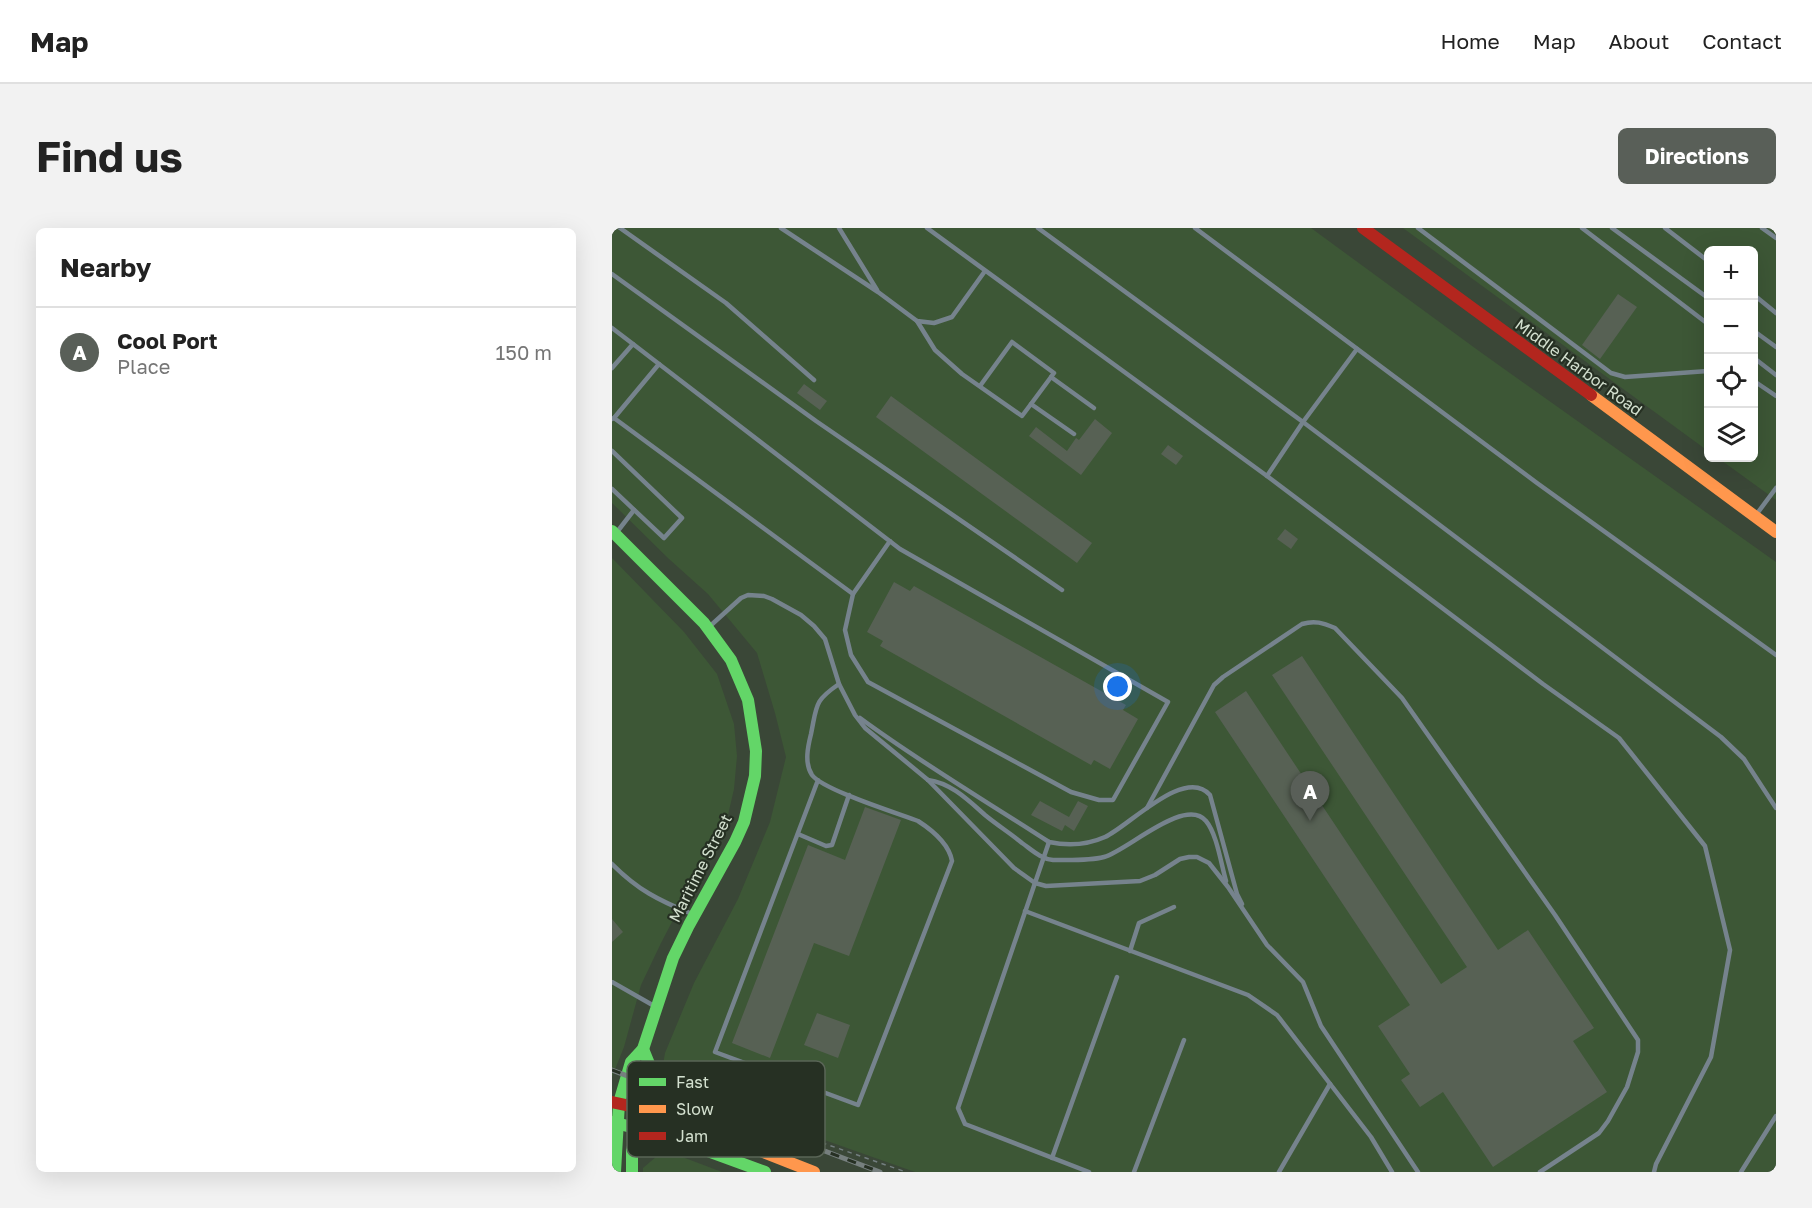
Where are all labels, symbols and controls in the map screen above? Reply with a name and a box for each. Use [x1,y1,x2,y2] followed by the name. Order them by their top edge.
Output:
[30,25,88,58] text: Map
[1440,28,1500,54] text: Home
[1533,28,1576,54] text: Map
[1609,28,1669,54] text: About
[1702,28,1782,54] text: Contact
[1618,128,1776,184] button: Directions
[36,131,183,181] text: Find us
[1704,246,1758,462] map controls
[1704,246,1758,300] button: +
[60,252,151,283] text: Nearby
[1704,300,1758,354] button: −
[1512,314,1646,420] street label: Middle Harbor Road
[117,327,217,354] text: Cool Port
[72,340,87,364] text: A
[496,340,552,364] text: 150 m
[117,354,170,378] text: Place
[1704,354,1758,408] button: locate
[1704,408,1758,462] button: layers
[1103,672,1132,701] your location
[1290,772,1330,821] pin: A
[664,811,736,925] street label: Maritime Street
[627,1061,825,1157] legend
[676,1072,709,1092] text: Fast
[676,1099,714,1119] text: Slow
[676,1126,708,1146] text: Jam

